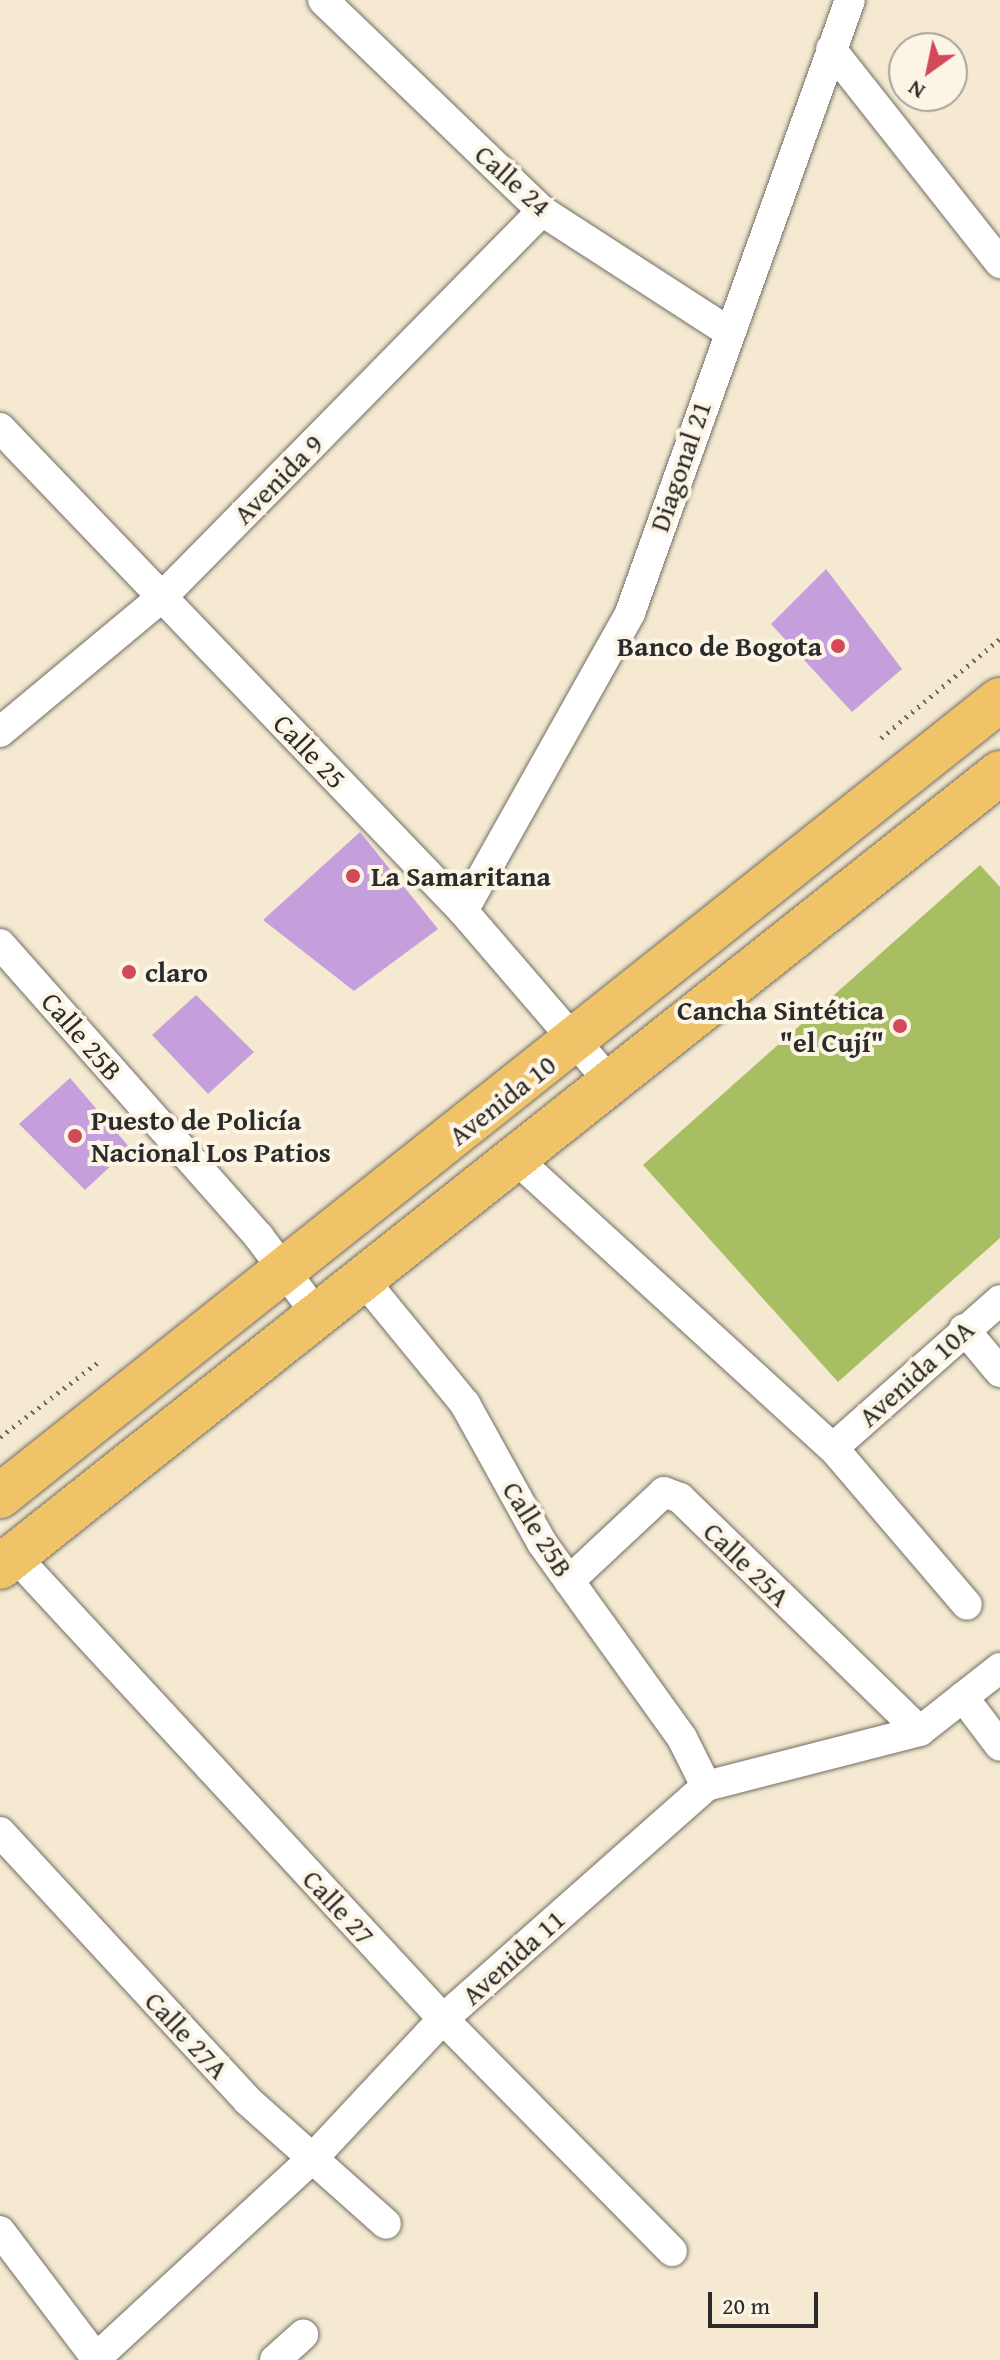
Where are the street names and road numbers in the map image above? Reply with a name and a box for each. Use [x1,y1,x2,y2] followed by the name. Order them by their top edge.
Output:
[468,137,558,223] street label: Calle 24
[642,396,718,536] street label: Diagonal 21
[226,427,330,531] street label: Avenida 9
[267,707,353,795] street label: Calle 25
[34,985,130,1087] street label: Calle 25B
[442,1048,562,1152] street label: Avenida 10
[851,1312,981,1434] street label: Avenida 10A
[496,1475,580,1583] street label: Calle 25B
[697,1515,797,1613] street label: Calle 25A
[296,1862,382,1952] street label: Calle 27
[455,1902,571,2012] street label: Avenida 11
[138,1984,236,2086] street label: Calle 27A

